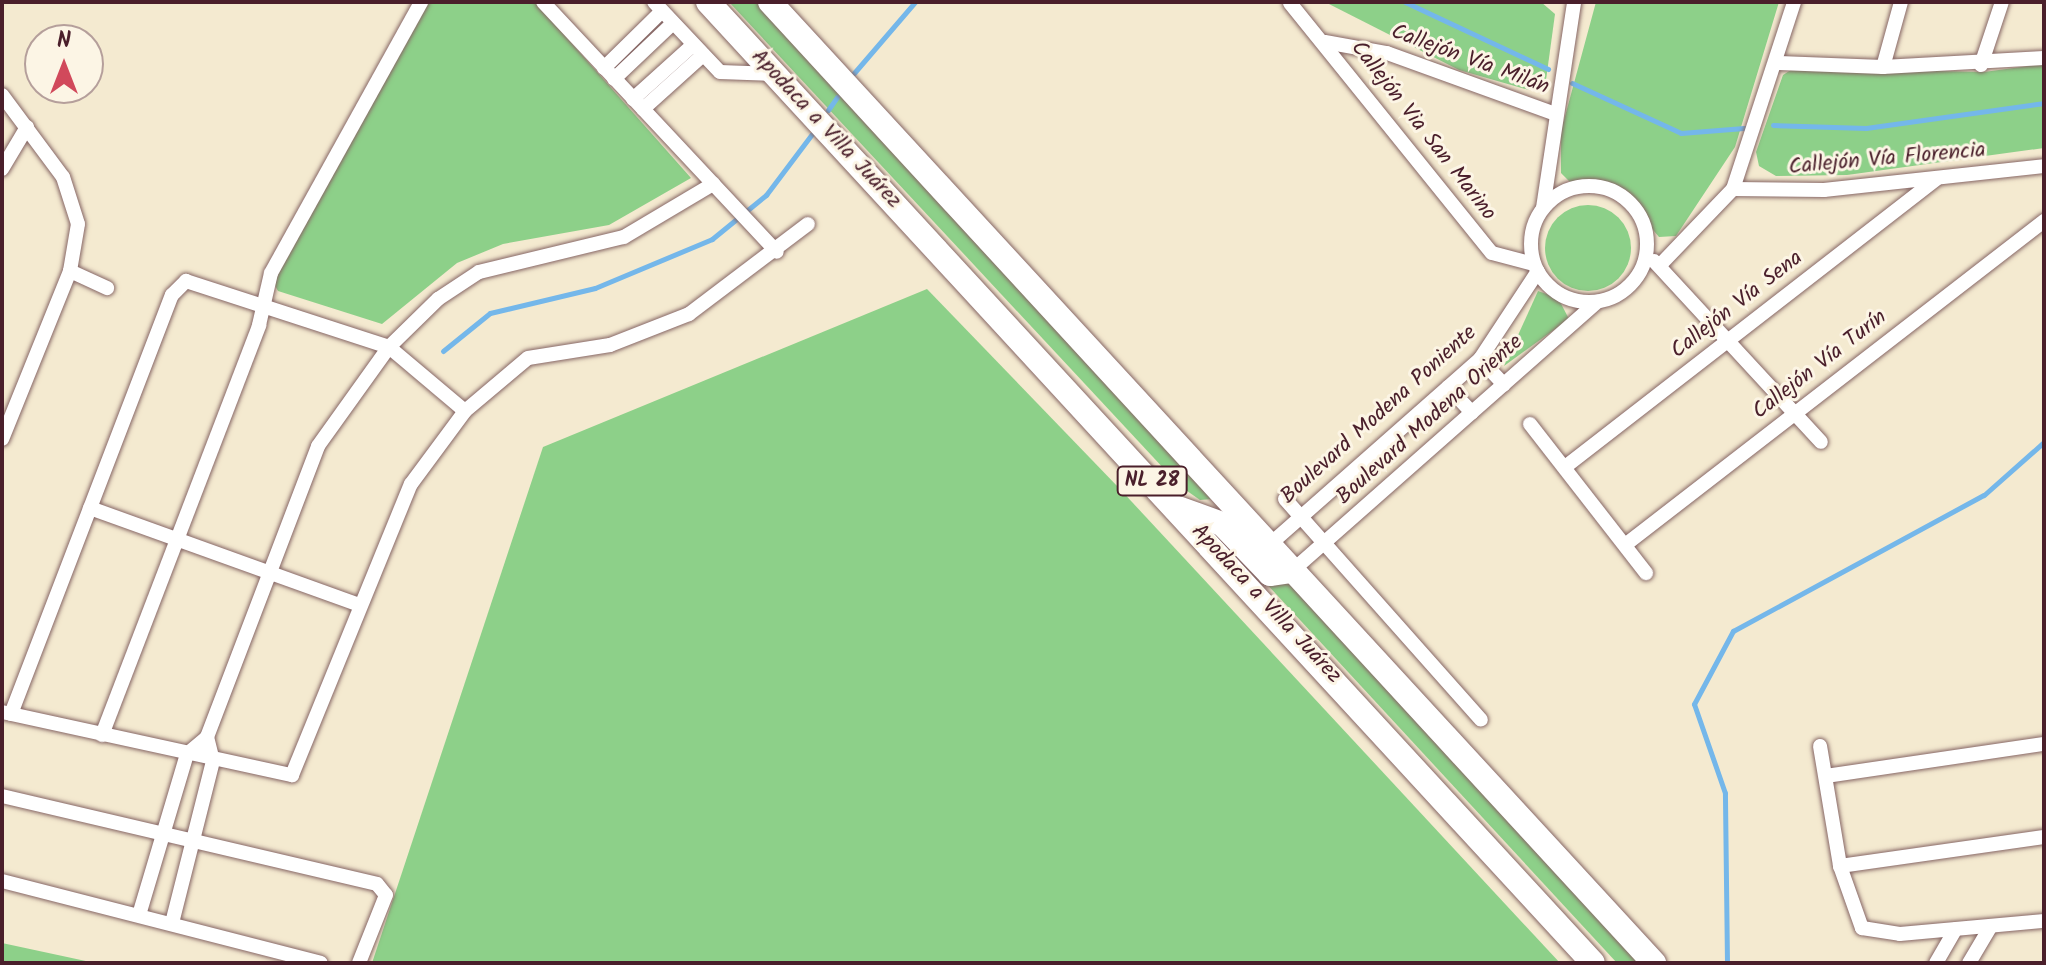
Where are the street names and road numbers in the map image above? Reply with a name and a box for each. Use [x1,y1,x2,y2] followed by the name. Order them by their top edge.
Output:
[1387,19,1553,101] street label: Callejón Vía Milán
[1345,36,1501,226] street label: Callejón Via San Marino
[745,44,907,214] street label: Apodaca a Villa Juárez
[1788,137,1986,181] street label: Callejón Vía Florencia
[1666,245,1808,365] street label: Callejón Vía Sena
[1748,304,1892,426] street label: Callejón Vía Turín
[1276,320,1482,510] street label: Boulevard Modena Poniente
[1331,329,1529,511] street label: Boulevard Modena Oriente
[1116,465,1188,497] road number: NL 28
[1185,519,1347,689] street label: Apodaca a Villa Juárez

